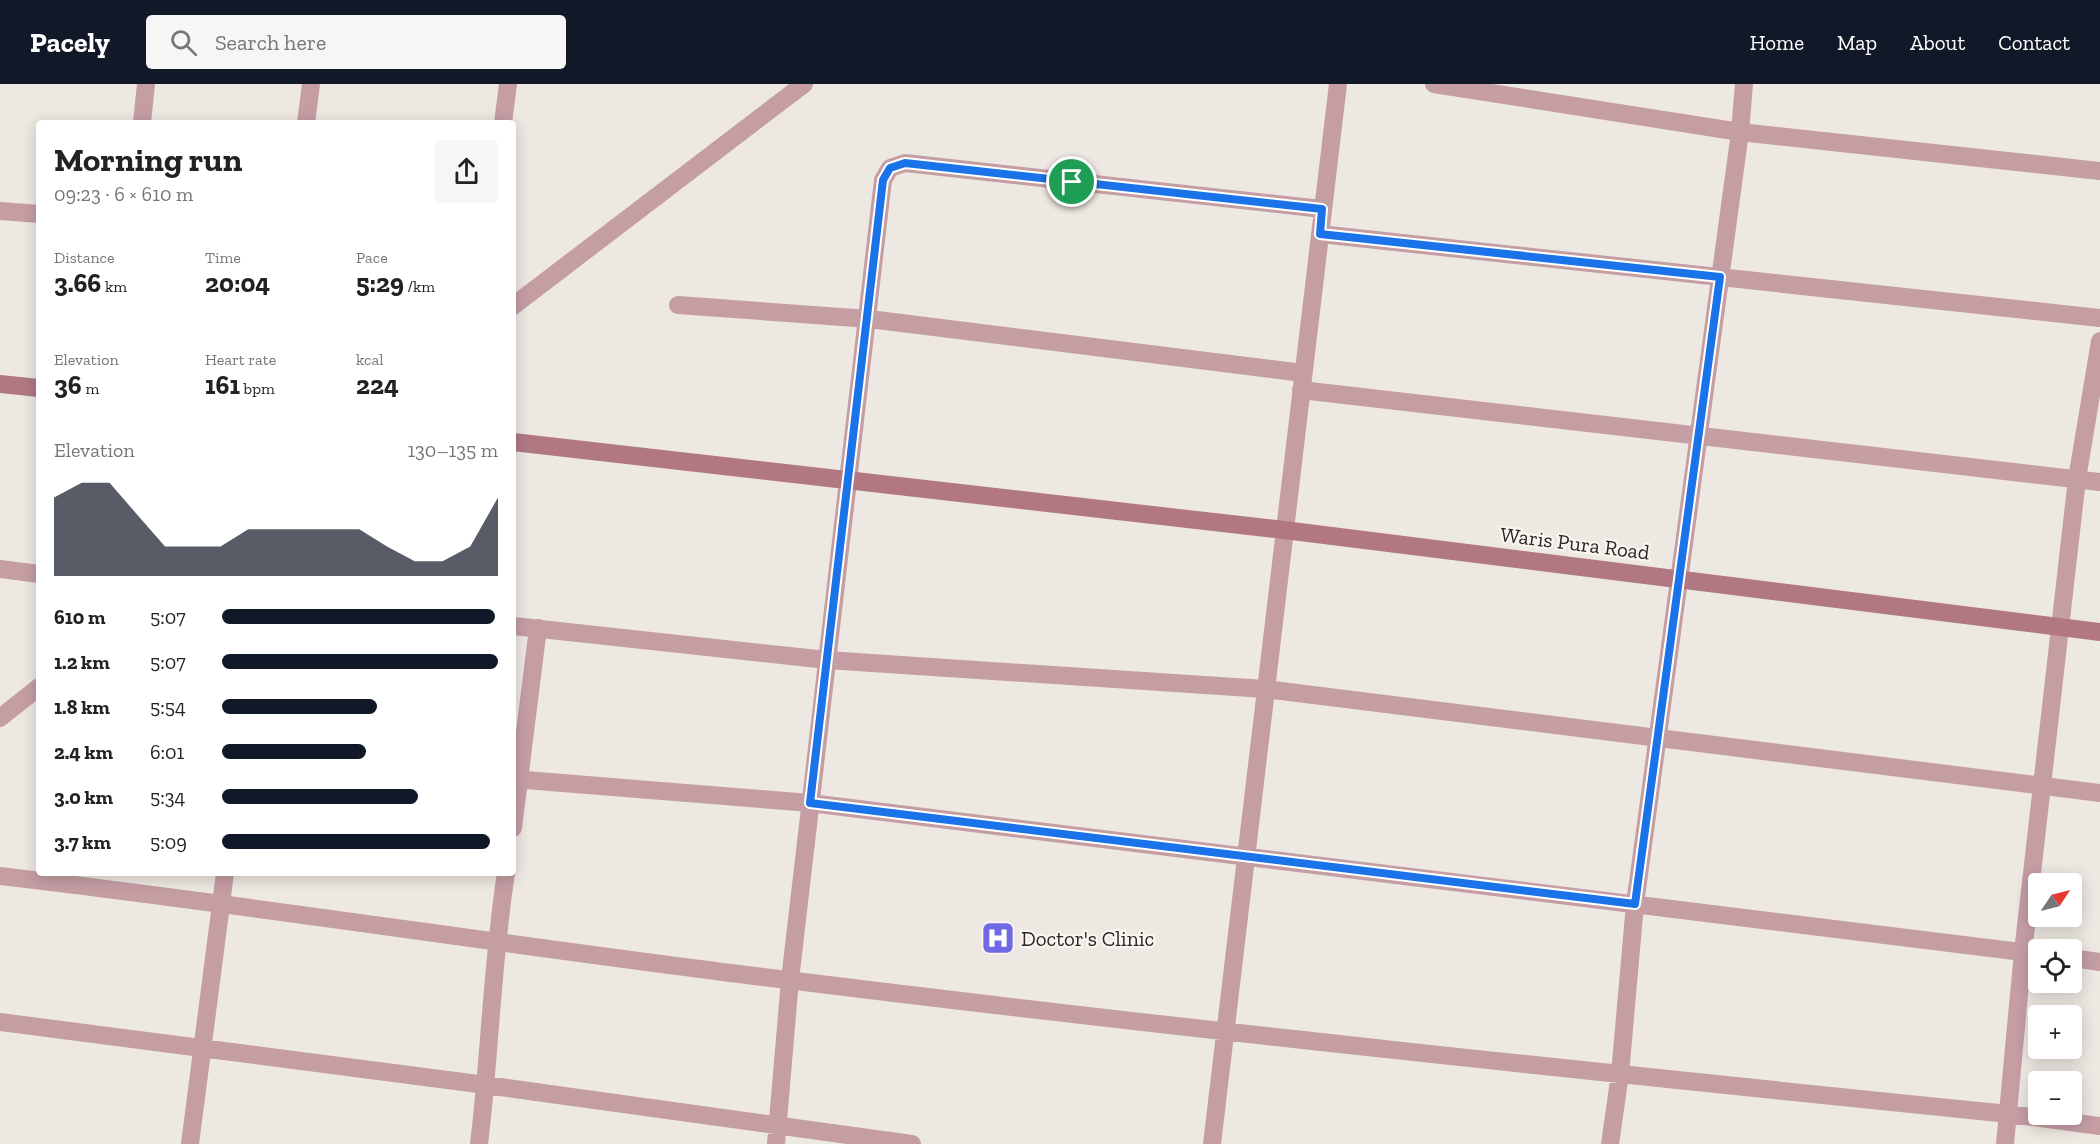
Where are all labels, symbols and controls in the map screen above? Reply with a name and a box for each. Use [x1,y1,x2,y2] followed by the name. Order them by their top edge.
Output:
[146,15,566,69] search box
[30,26,110,59] text: Pacely
[167,26,200,59] icon: search
[215,29,326,56] text: Search here
[1750,30,1804,55] text: Home
[1837,30,1877,55] text: Map
[1910,30,1965,55] text: About
[1998,30,2070,55] text: Contact
[54,140,242,179] text: Morning run
[435,140,498,203] button: share
[1046,156,1097,207] pin
[1055,165,1088,198] icon: arrive
[54,182,193,206] text: 09:23 · 6 × 610 m
[54,248,115,267] text: Distance
[205,248,241,267] text: Time
[356,248,388,267] text: Pace
[54,267,101,299] text: 3.66
[205,267,270,299] text: 20:04
[356,267,404,299] text: 5:29
[101,277,127,296] text: km
[404,277,435,296] text: /km
[54,350,119,369] text: Elevation
[205,350,276,369] text: Heart rate
[356,350,383,369] text: kcal
[54,369,82,401] text: 36
[205,369,240,401] text: 161
[356,369,399,401] text: 224
[82,379,99,398] text: m
[240,379,275,398] text: bpm
[54,438,135,462] text: Elevation
[407,438,498,462] text: 130–135 m
[1499,521,1652,565] street label: Waris Pura Road
[54,605,106,629] text: 610 m
[150,605,186,629] text: 5:07
[54,650,110,674] text: 1.2 km
[150,650,186,674] text: 5:07
[54,695,110,719] text: 1.8 km
[150,695,186,719] text: 5:54
[54,740,113,764] text: 2.4 km
[150,740,184,764] text: 6:01
[54,785,113,809] text: 3.0 km
[150,785,185,809] text: 5:34
[54,830,111,854] text: 3.7 km
[150,830,187,854] text: 5:09
[2028,873,2082,927] north arrow
[2028,873,2082,1125] map controls
[980,920,1016,956] hospital icon: Doctor's Clinic
[1021,926,1154,951] place label: Doctor's Clinic
[2028,939,2082,993] button: locate
[2028,1005,2082,1059] button: +
[2028,1071,2082,1125] button: −

